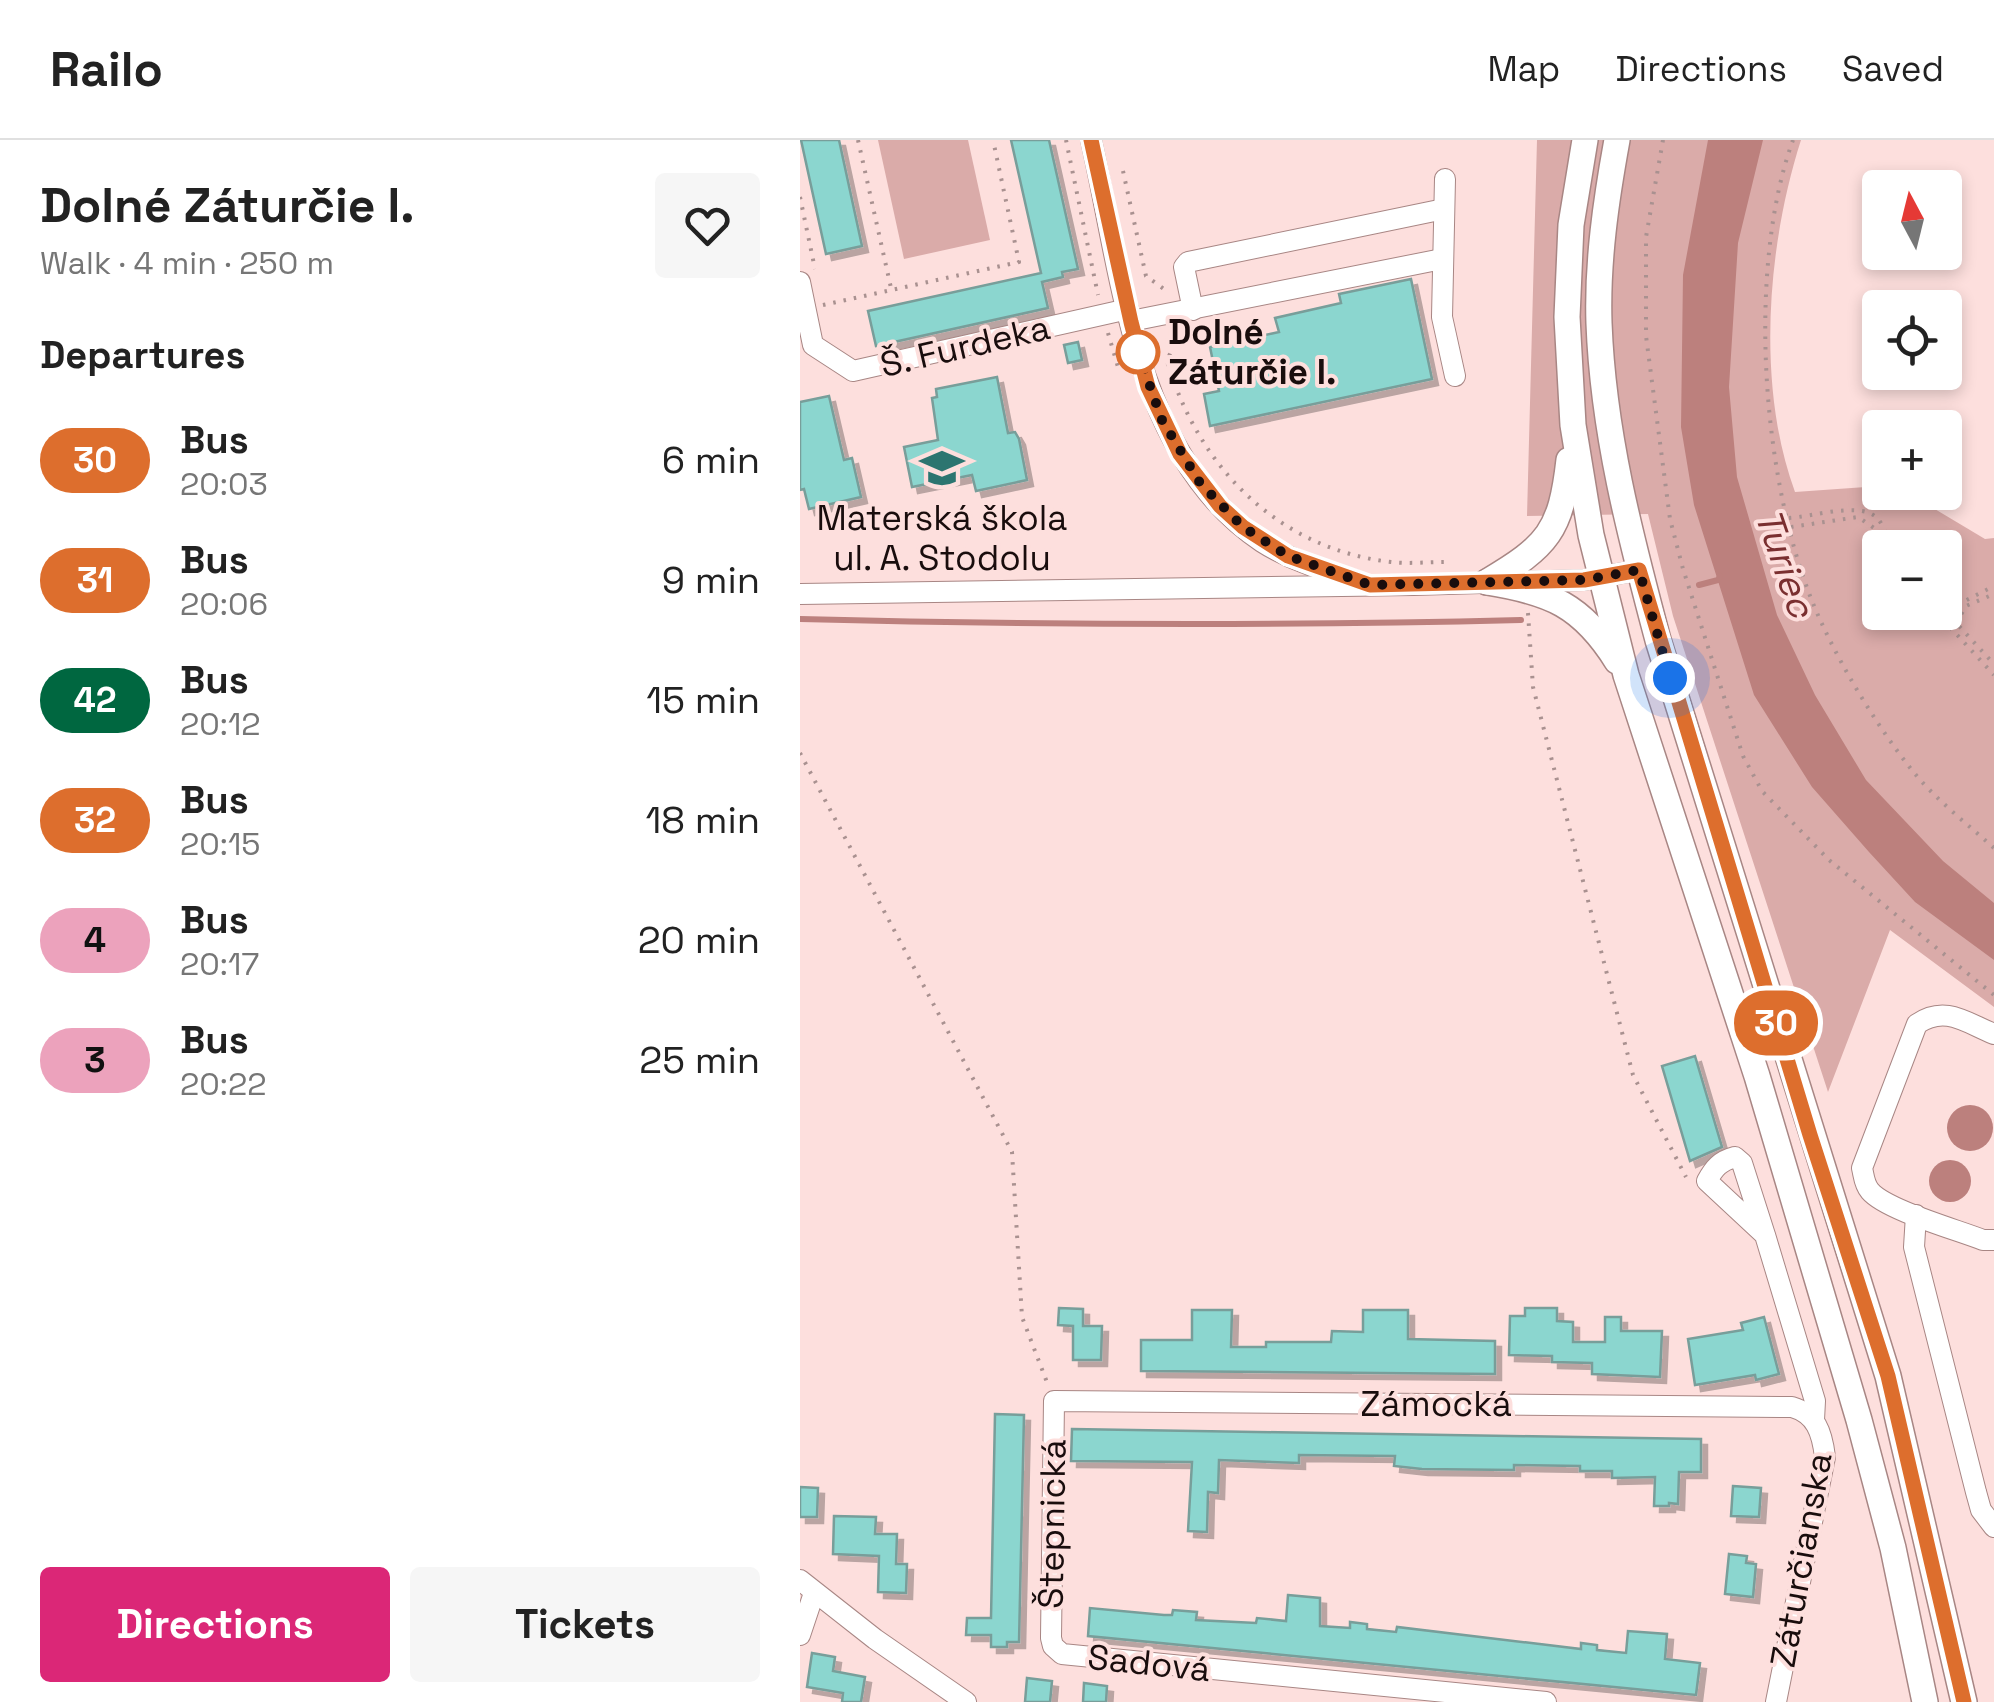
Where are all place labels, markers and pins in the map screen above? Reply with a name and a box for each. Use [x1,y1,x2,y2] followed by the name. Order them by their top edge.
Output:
[1168,310,1336,394] place label: Dolné Záturčie I.
[1117,331,1159,373] marker: Dolné Záturčie I.
[918,444,966,492] school or university icon: Materská škola ul. A. Stodolu
[816,496,1068,580] place label: Materská škola ul. A. Stodolu

